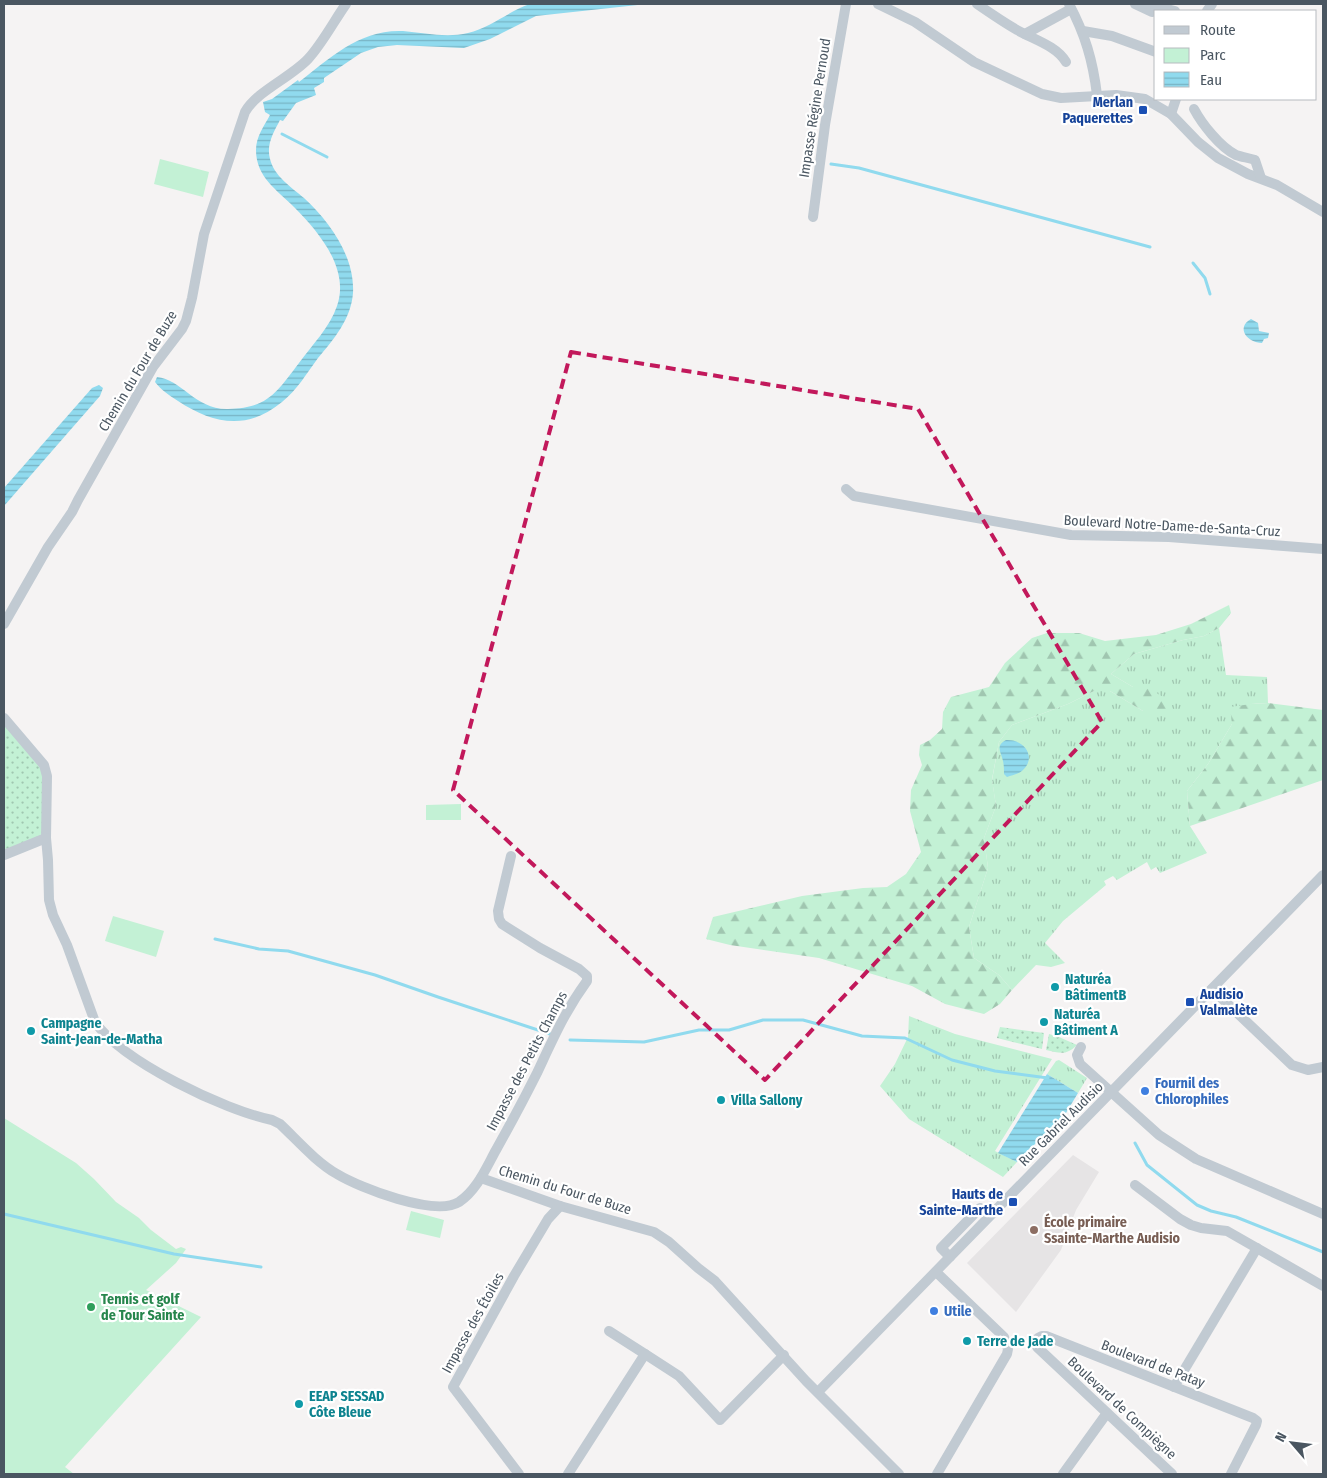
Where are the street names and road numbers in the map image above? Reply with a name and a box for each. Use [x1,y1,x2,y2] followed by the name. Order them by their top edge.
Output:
[796,37,834,179] street label: Impasse Régine Pernoud
[95,307,181,434] street label: Chemin du Four de Buze
[1063,512,1281,540] street label: Boulevard Notre-Dame-de-Santa-Cruz
[483,988,571,1134] street label: Impasse des Petits Champs
[1015,1078,1107,1170] street label: Rue Gabriel Audisio
[497,1162,633,1218] street label: Chemin du Four de Buze
[437,1269,508,1376] street label: Impasse des Étoiles
[1099,1336,1208,1392] street label: Boulevard de Patay
[1064,1353,1180,1463] street label: Boulevard de Compiègne

